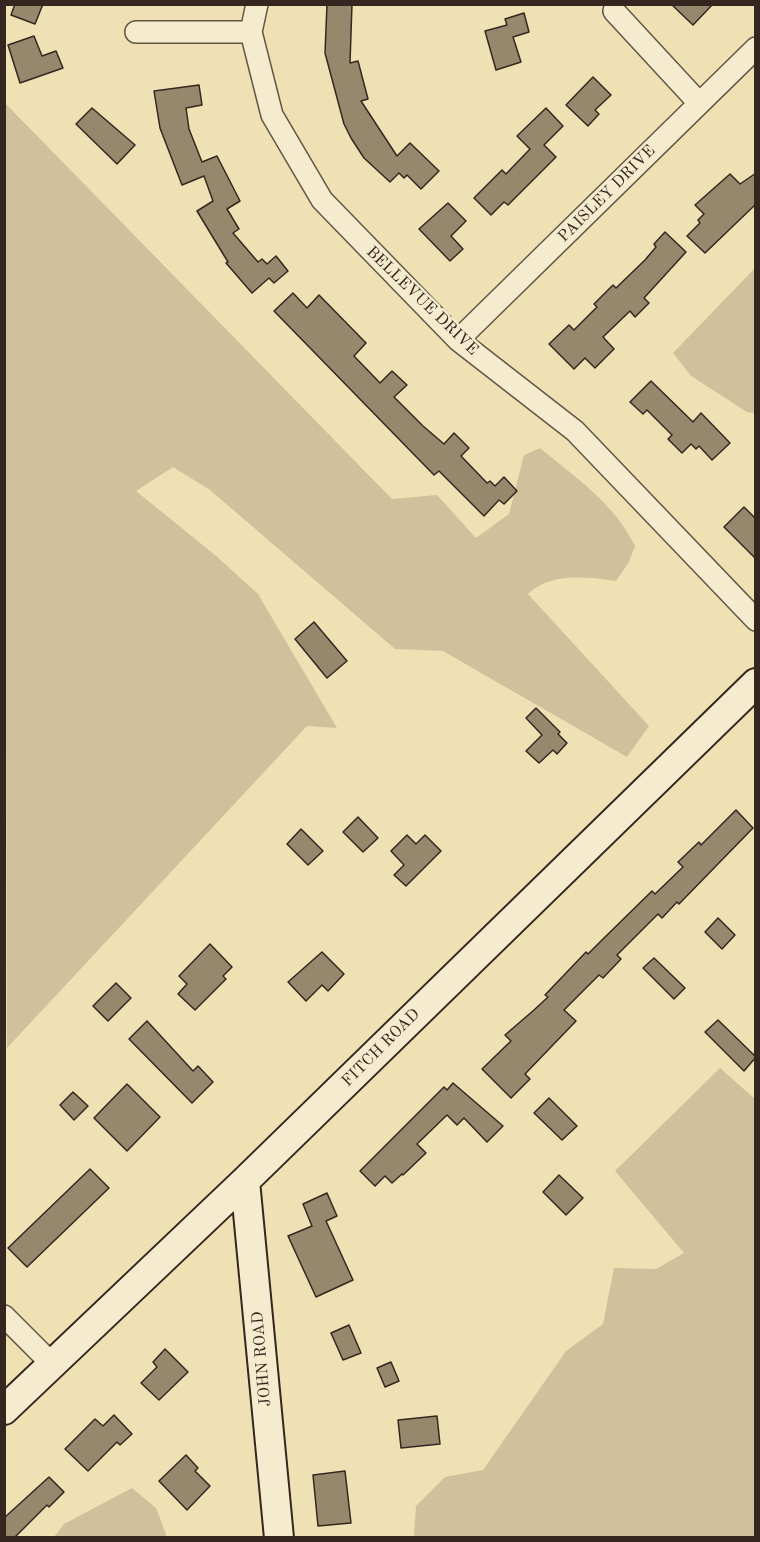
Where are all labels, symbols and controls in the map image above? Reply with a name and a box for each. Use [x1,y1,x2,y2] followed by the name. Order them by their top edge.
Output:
[554,141,660,247] street label: PAISLEY DRIVE
[362,243,482,359] street label: BELLEVUE DRIVE
[338,1005,424,1091] street label: FITCH ROAD
[248,1311,276,1407] street label: JOHN ROAD

